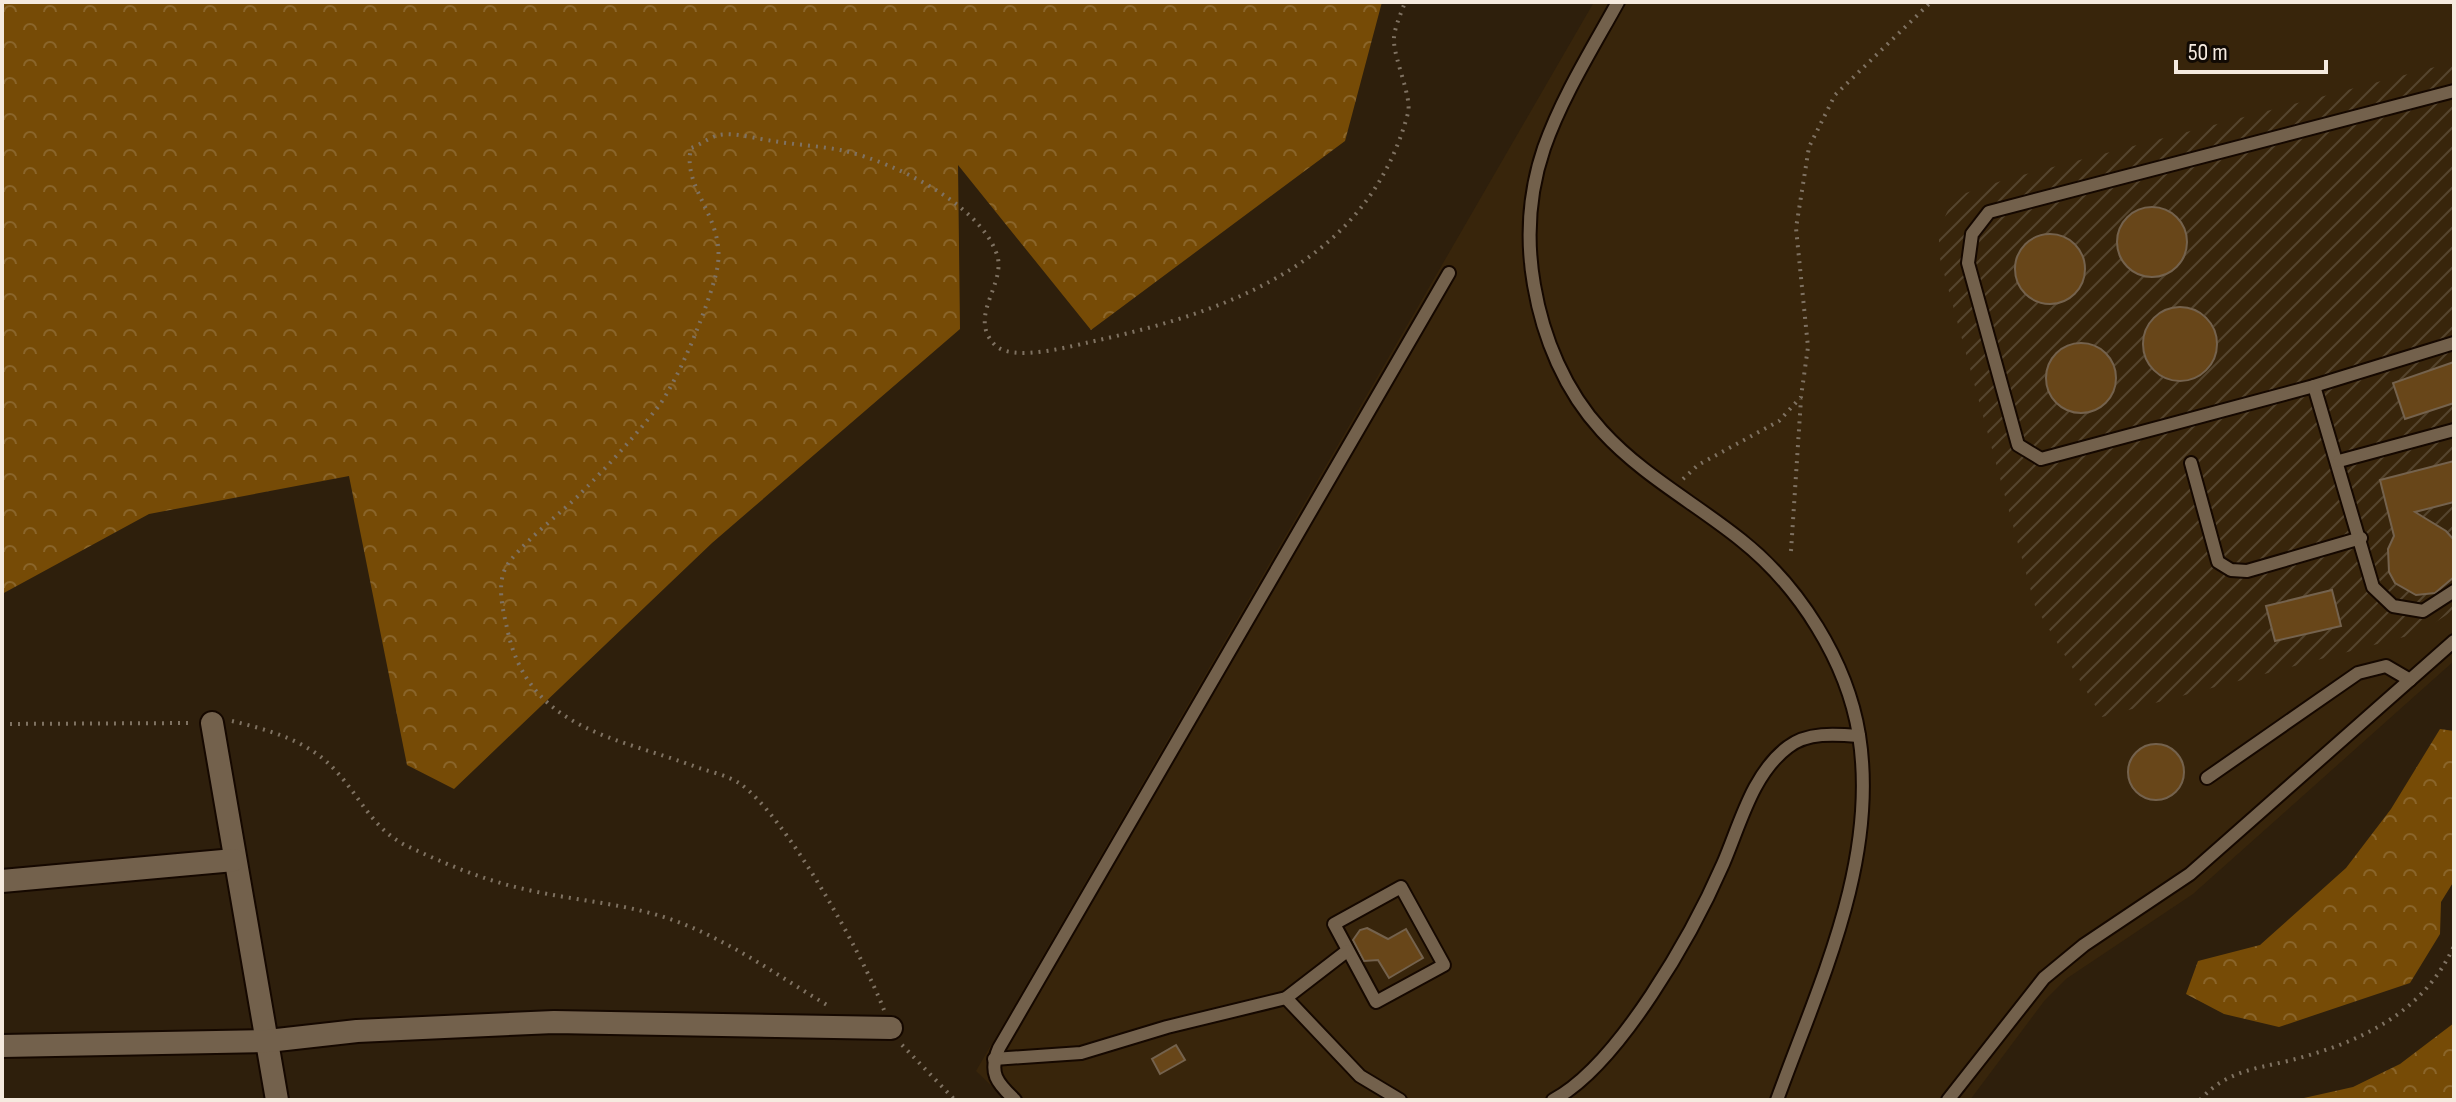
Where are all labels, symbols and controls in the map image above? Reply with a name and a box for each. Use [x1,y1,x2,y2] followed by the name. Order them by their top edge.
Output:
[2176,24,2326,74] scale bar
[2188,38,2228,67] text: 50 m

